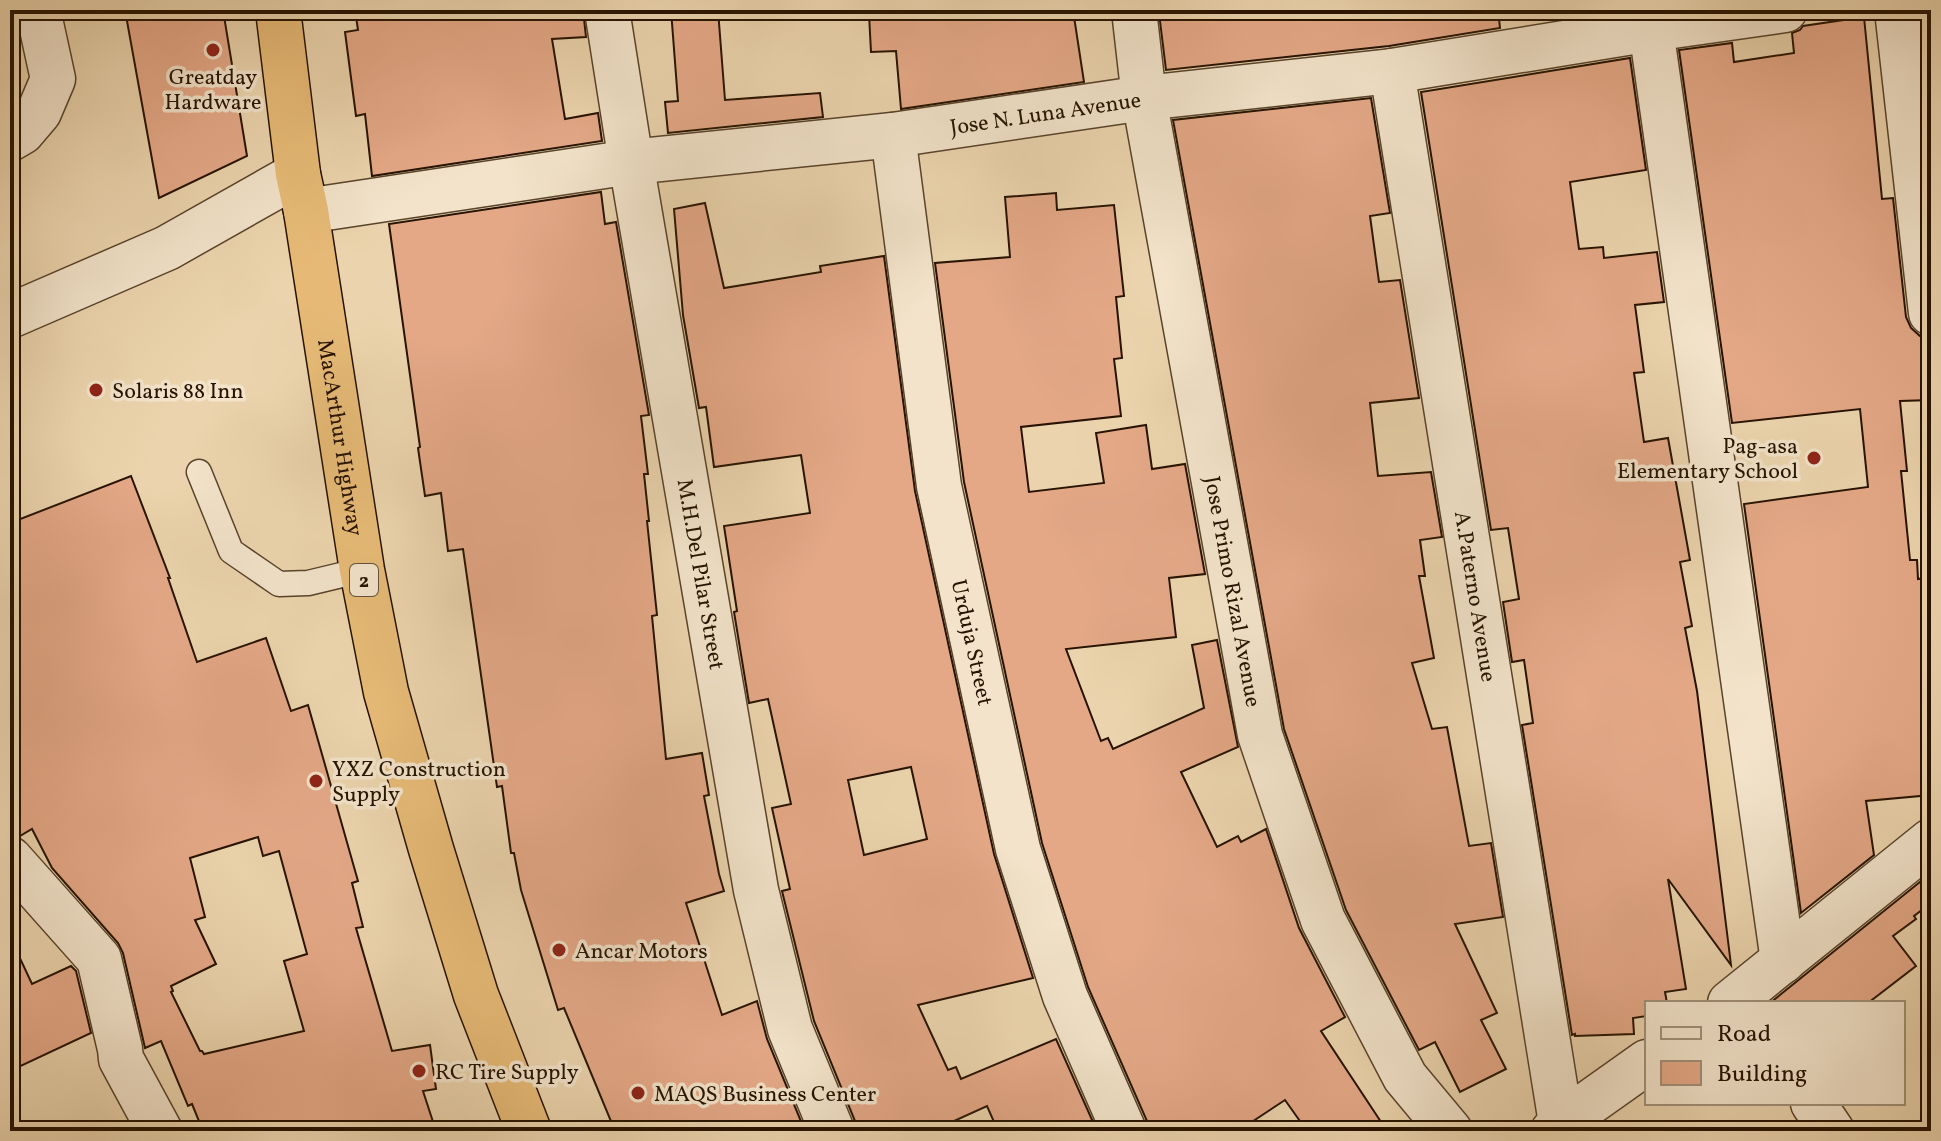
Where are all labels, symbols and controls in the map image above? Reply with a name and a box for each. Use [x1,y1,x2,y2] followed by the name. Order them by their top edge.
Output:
[204,41,222,59] marker: Greatday Hardware
[165,63,261,119] place label: Greatday Hardware
[948,86,1143,144] street label: Jose N. Luna Avenue
[308,337,369,538] street label: MacArthur Highway
[112,377,244,408] place label: Solaris 88 Inn
[87,381,105,399] marker: Solaris 88 Inn
[1617,432,1798,488] place label: Pag-asa Elementary School
[1805,449,1823,467] marker: Pag-asa Elementary School
[1195,474,1268,710] street label: Jose Primo Rizal Avenue
[668,477,731,673] street label: M.H.Del Pilar Street
[1445,509,1503,684] street label: A.Paterno Avenue
[350,564,378,596] road number: 2
[942,577,999,709] street label: Urduja Street
[332,755,506,811] place label: YXZ Construction Supply
[307,772,325,790] marker: YXZ Construction Supply
[575,937,708,968] place label: Ancar Motors
[550,941,568,959] marker: Ancar Motors
[1645,1001,1905,1105] legend
[1717,1018,1771,1052] text: Road
[435,1058,579,1089] place label: RC Tire Supply
[1717,1058,1807,1092] text: Building
[410,1062,428,1080] marker: RC Tire Supply
[654,1080,876,1111] place label: MAQS Business Center
[629,1084,647,1102] marker: MAQS Business Center

